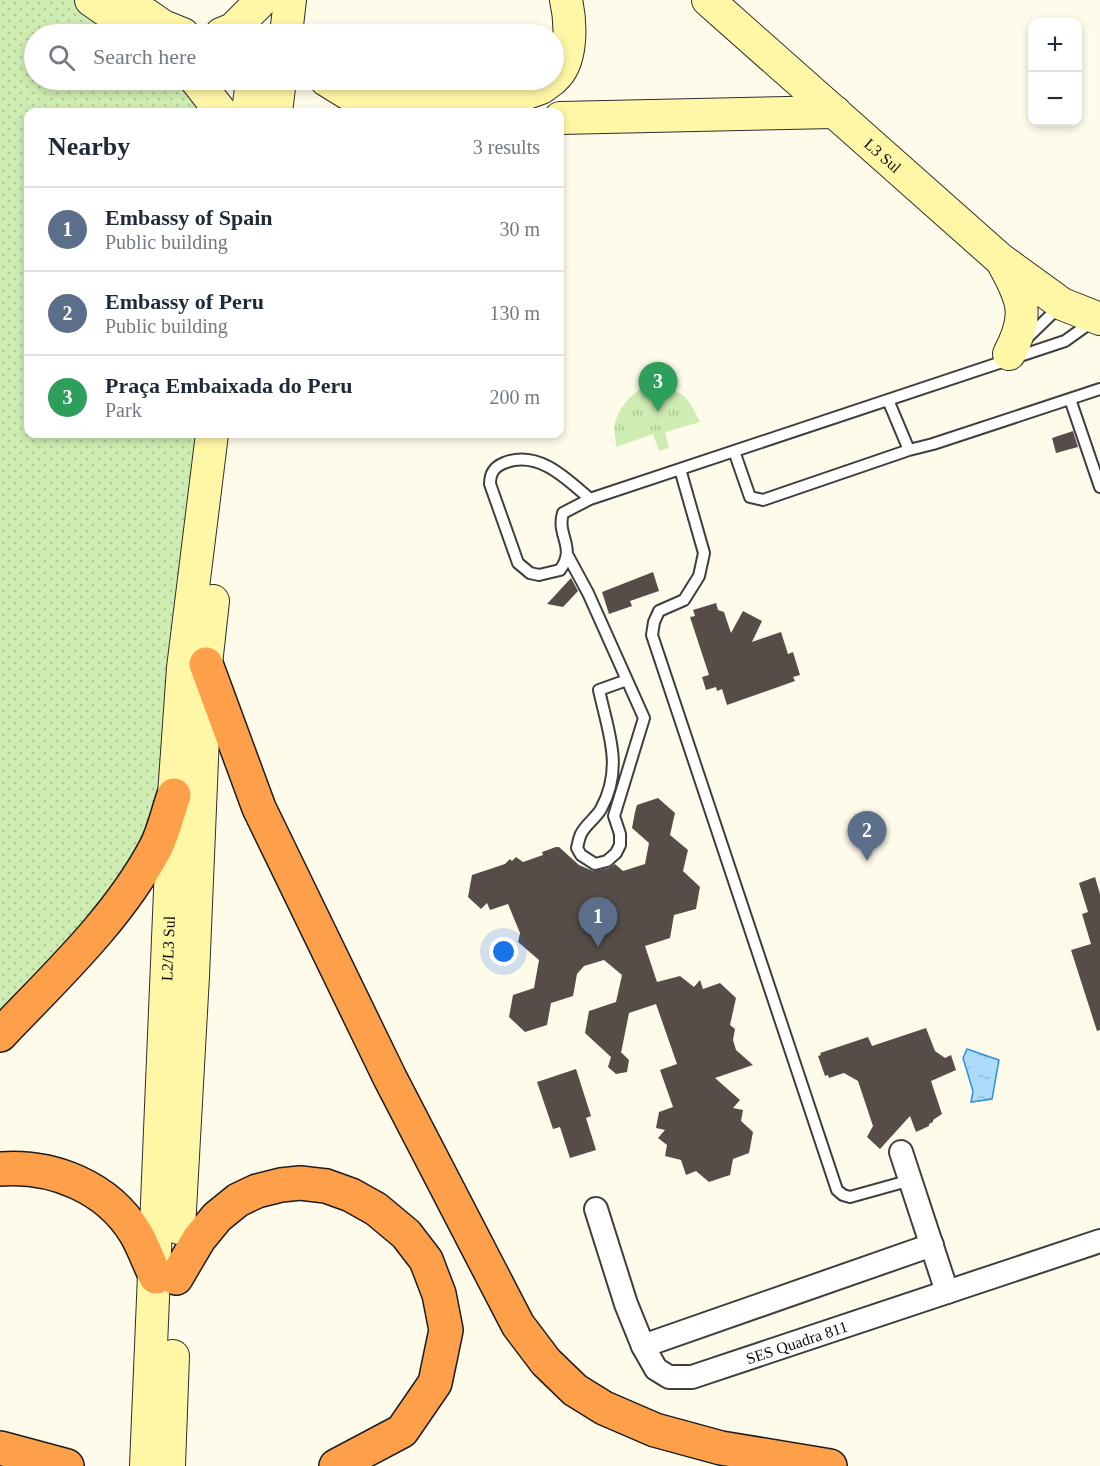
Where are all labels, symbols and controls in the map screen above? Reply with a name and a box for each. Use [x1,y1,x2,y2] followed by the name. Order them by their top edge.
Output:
[1028,18,1082,126] map controls
[1028,18,1082,72] button: +
[24,24,564,90] search box
[45,41,78,74] icon: search
[93,44,196,69] text: Search here
[1028,72,1082,126] button: −
[48,132,130,161] text: Nearby
[861,135,905,176] street label: L3 Sul
[473,136,540,158] text: 3 results
[105,205,273,230] text: Embassy of Spain
[63,218,73,240] text: 1
[499,218,540,240] text: 30 m
[105,231,228,253] text: Public building
[105,289,264,314] text: Embassy of Peru
[63,302,73,324] text: 2
[489,302,540,324] text: 130 m
[105,315,228,337] text: Public building
[638,362,678,412] pin: 3
[105,373,353,398] text: Praça Embaixada do Peru
[63,386,73,408] text: 3
[489,386,540,408] text: 200 m
[105,399,142,421] text: Park
[848,812,886,861] pin: 2
[578,898,618,947] pin: 1
[158,915,177,981] street label: L2/L3 Sul
[489,937,518,966] your location
[744,1317,850,1367] street label: SES Quadra 811

